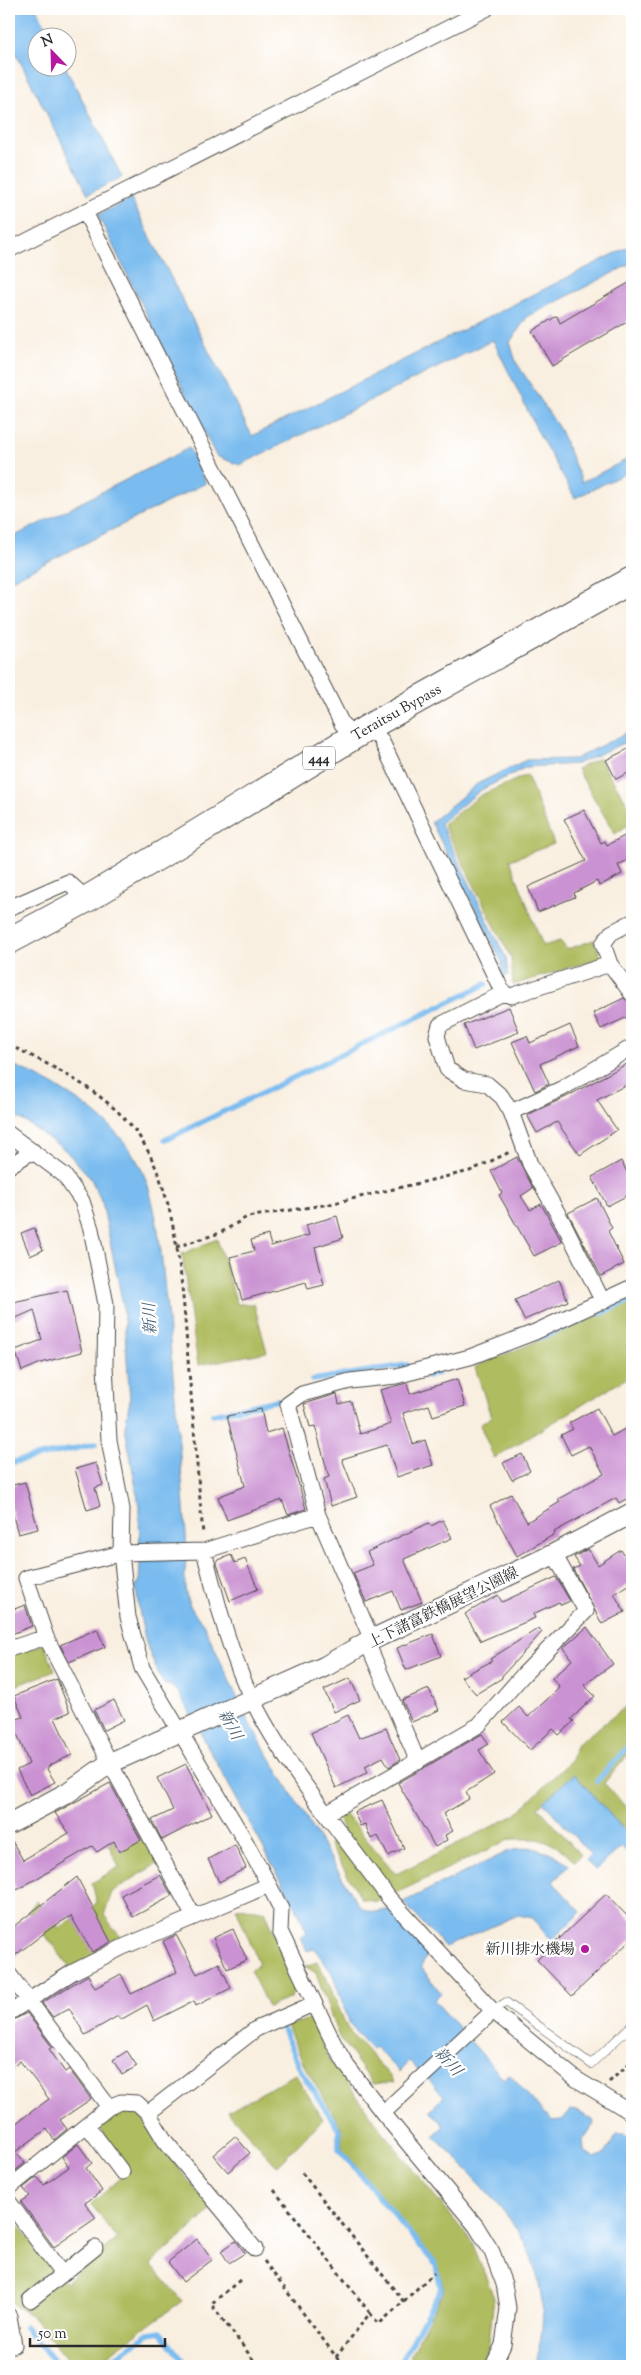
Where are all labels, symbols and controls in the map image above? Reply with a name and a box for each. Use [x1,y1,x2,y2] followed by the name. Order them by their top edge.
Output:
[28,28,78,78] north arrow
[39,30,57,53] text: N
[348,680,446,747] street label: Teraitsu Bypass
[303,746,335,770] road number: 444
[139,1300,164,1335] water label: 新川
[365,1563,522,1654] street label: 上下諸富鉄橋展望公園線
[211,1706,248,1747] water label: 新川
[485,1940,575,1961] place label: 新川排水機場
[579,1943,591,1955] marker: 新川排水機場
[428,2043,468,2084] water label: 新川
[30,2315,165,2347] scale bar
[37,2324,67,2345] text: 50 m

